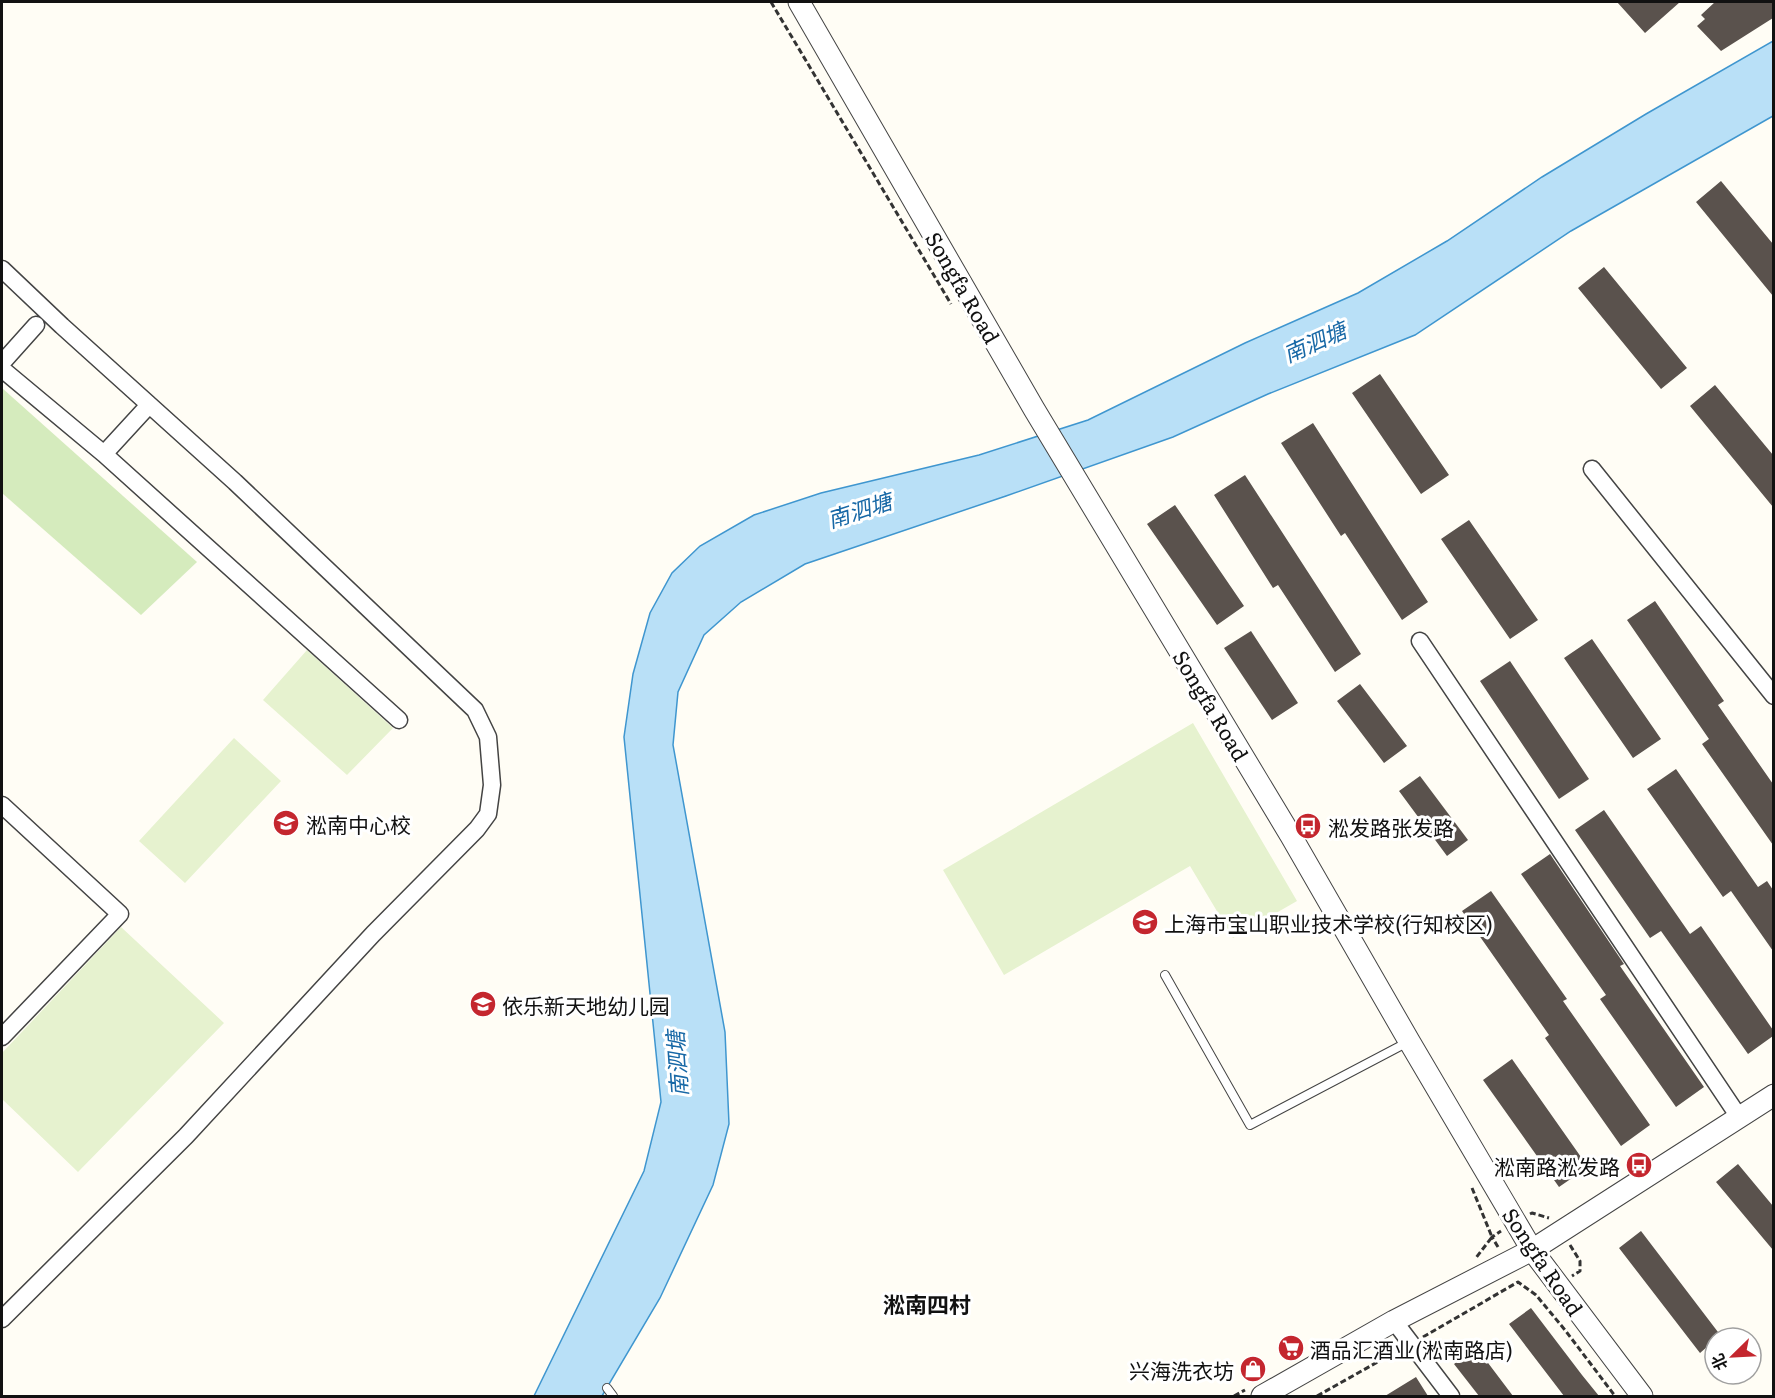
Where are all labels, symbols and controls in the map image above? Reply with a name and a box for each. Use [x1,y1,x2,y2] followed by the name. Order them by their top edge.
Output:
[919,225,1009,349] street label: Songfa Road
[1277,311,1355,369] water label: 南泗塘
[823,482,899,535] water label: 南泗塘
[1167,644,1257,767] street label: Songfa Road
[271,808,301,838] school or university icon: 淞南中心校
[306,808,411,839] place label: 淞南中心校
[1293,811,1323,841] bus stop icon: 淞发路张发路
[1328,811,1454,842] place label: 淞发路张发路
[1130,907,1160,937] school or university icon: 上海市宝山职业技术学校(行知校区)
[1164,907,1493,938] place label: 上海市宝山职业技术学校(行知校区)
[468,989,498,1019] school or university icon: 依乐新天地幼儿园
[502,989,670,1020] place label: 依乐新天地幼儿园
[657,1026,695,1098] water label: 南泗塘
[1494,1150,1620,1181] place label: 淞南路淞发路
[1624,1150,1654,1180] bus stop icon: 淞南路淞发路
[1496,1201,1592,1321] street label: Songfa Road
[883,1287,971,1320] district label: 淞南四村
[1703,1326,1763,1386] north arrow
[1276,1333,1306,1363] supermarket icon: 酒品汇酒业(淞南路店)
[1310,1333,1513,1364] place label: 酒品汇酒业(淞南路店)
[1704,1350,1733,1375] text: 北
[1129,1354,1234,1385] place label: 兴海洗衣坊
[1238,1354,1268,1384] shop icon: 兴海洗衣坊

